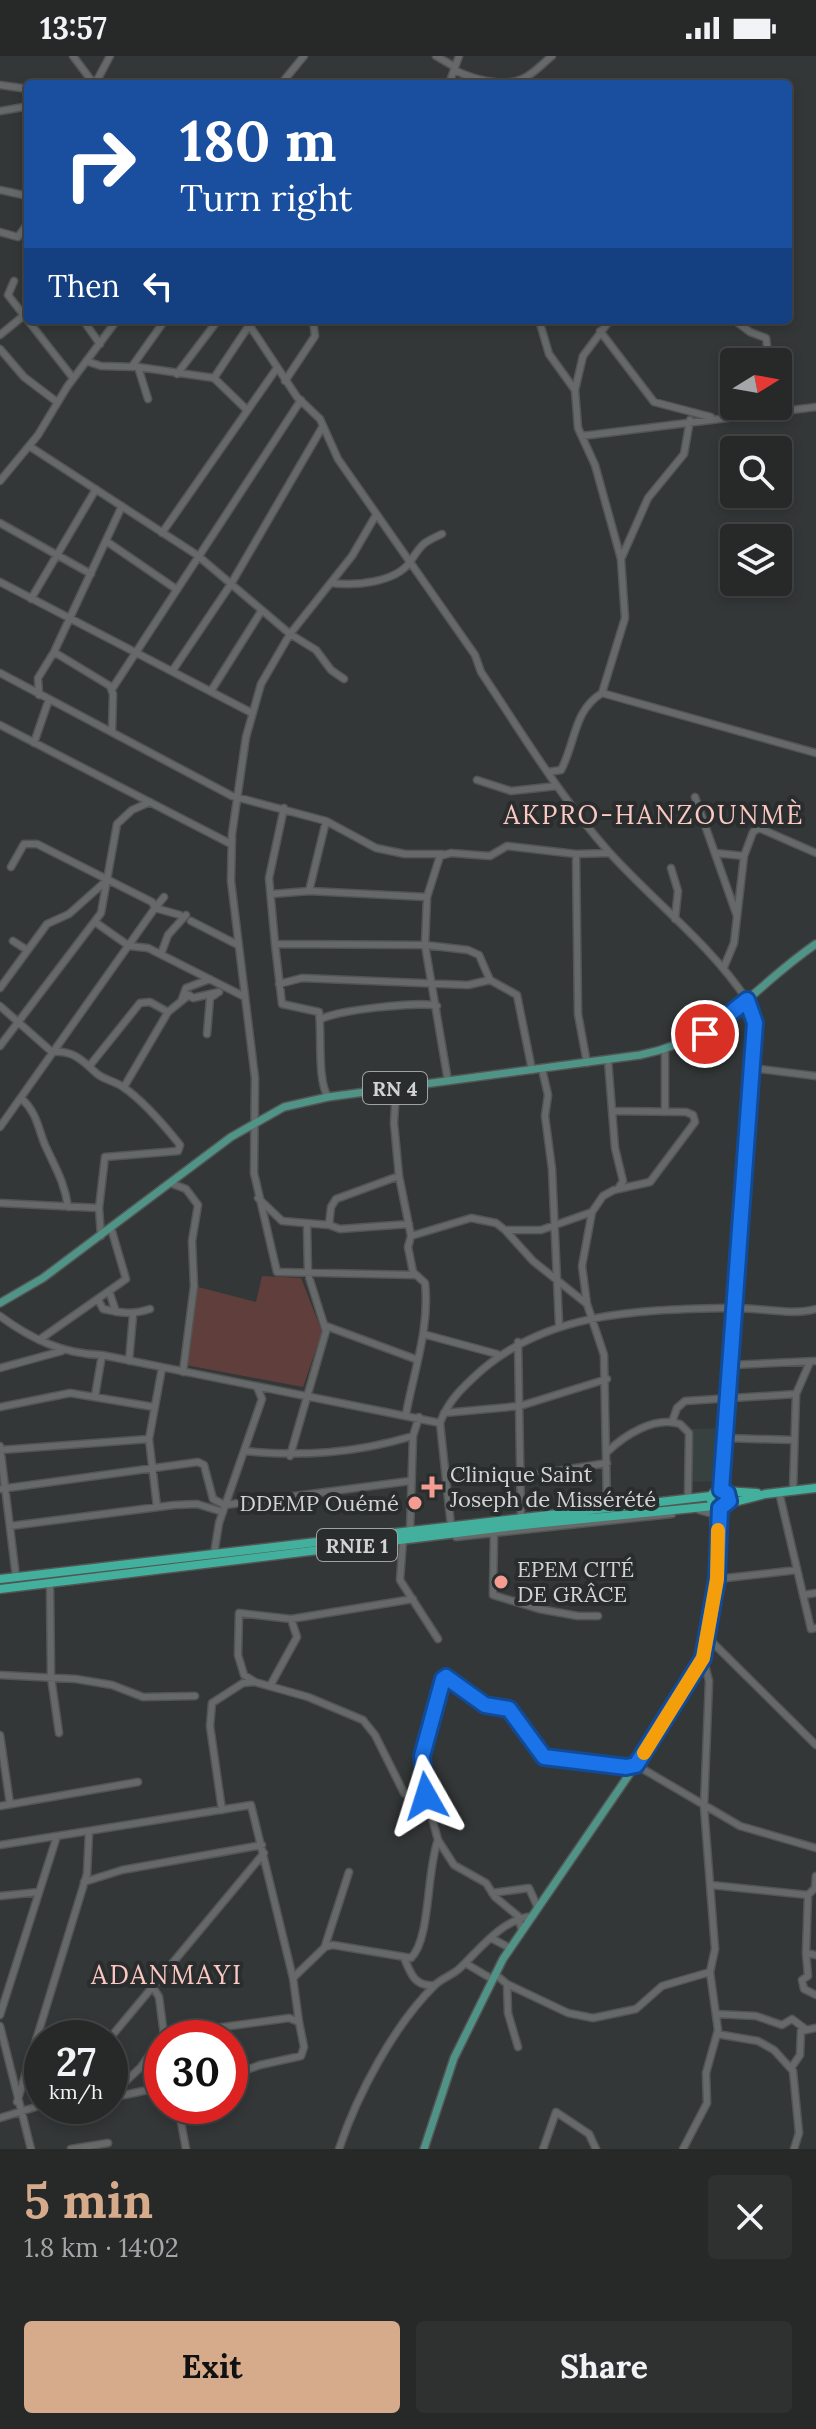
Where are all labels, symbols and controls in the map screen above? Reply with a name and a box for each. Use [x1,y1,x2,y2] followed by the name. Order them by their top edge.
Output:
[40,9,107,47] text: 13:57
[180,105,337,176] text: 180 m
[48,112,152,216] icon: right
[180,175,353,221] text: Turn right
[136,264,180,308] icon: left
[48,267,120,305] text: Then
[720,348,792,420] north arrow
[720,348,792,596] map controls
[720,436,792,508] button: search
[720,524,792,596] button: layers
[503,798,804,831] district label: AKPRO-HANZOUNMÈ
[671,1000,739,1068] pin
[683,1012,727,1056] icon: arrive
[363,1072,427,1104] road number: RN 4
[449,1460,656,1513] place label: Clinique Saint Joseph de Missérété
[421,1476,443,1498] marker: Clinique Saint Joseph de Missérété
[240,1489,399,1517] place label: DDEMP Ouémé
[406,1494,424,1512] marker: DDEMP Ouémé
[317,1529,397,1561] road number: RNIE 1
[517,1555,634,1608] place label: EPEM CITÉ DE GRÂCE
[492,1573,510,1591] marker: EPEM CITÉ DE GRÂCE
[384,1754,468,1838] position arrow
[90,1958,243,1991] district label: ADANMAYI
[144,2020,248,2124] speed limit sign: 30
[56,2036,96,2087] text: 27
[49,2079,103,2104] text: km/h
[24,2170,153,2231] text: 5 min
[708,2175,792,2259] button: close
[24,2231,179,2264] text: 1.8 km · 14:02
[24,2321,400,2413] button: Exit
[416,2321,792,2413] button: Share

